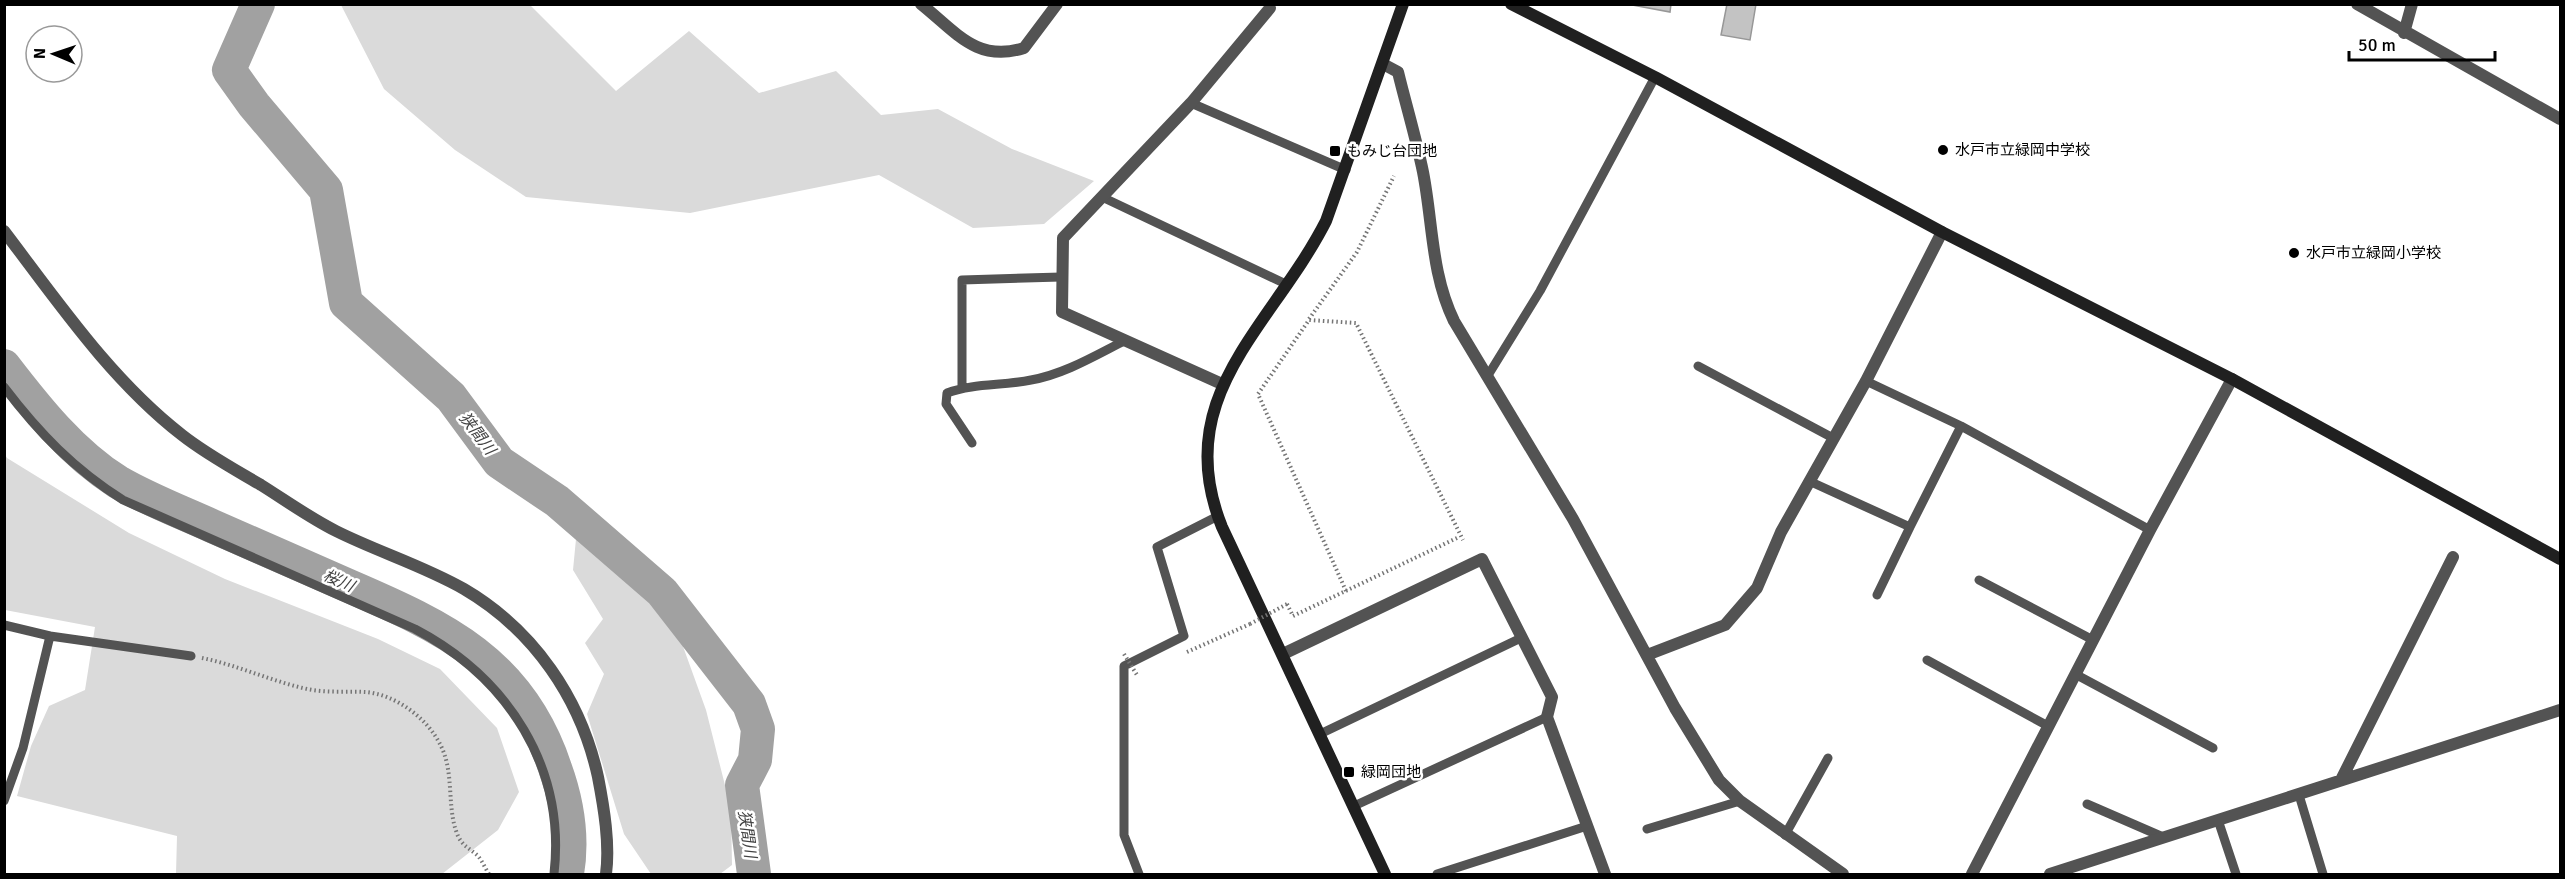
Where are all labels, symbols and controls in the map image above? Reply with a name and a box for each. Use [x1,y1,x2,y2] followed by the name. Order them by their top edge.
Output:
[24,24,84,84] north arrow
[2349,24,2494,62] scale bar
[2358,34,2396,56] text: 50 m
[30,48,50,59] text: N
[1955,141,2090,159] place label: 水戸市立緑岡中学校
[1347,142,1437,160] place label: もみじ台団地
[1936,143,1950,157] marker: 水戸市立緑岡中学校
[1328,144,1342,158] marker: もみじ台団地
[2306,244,2441,262] place label: 水戸市立緑岡小学校
[2287,246,2301,260] marker: 水戸市立緑岡小学校
[455,408,501,460] water label: 狭間川
[320,565,359,597] water label: 桜川
[1361,763,1421,781] place label: 緑岡団地
[1342,765,1356,779] marker: 緑岡団地
[734,809,761,861] water label: 狭間川

